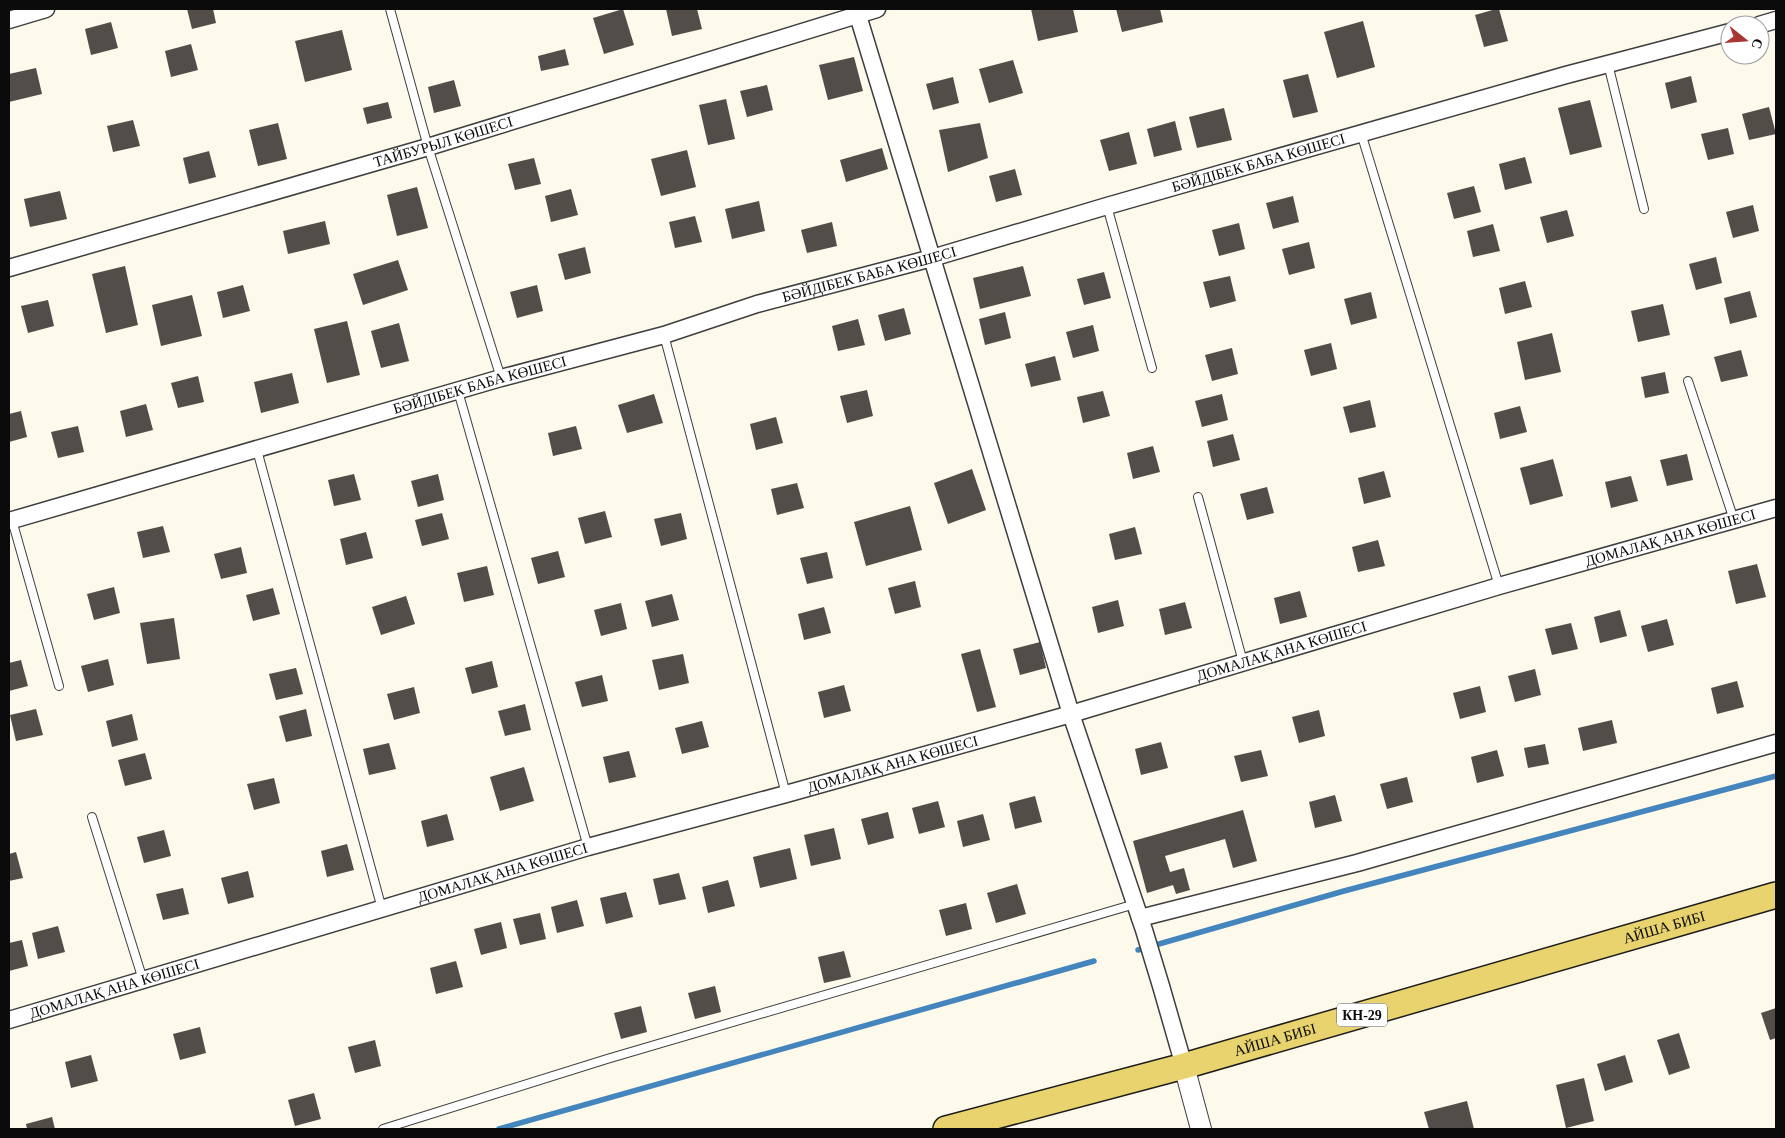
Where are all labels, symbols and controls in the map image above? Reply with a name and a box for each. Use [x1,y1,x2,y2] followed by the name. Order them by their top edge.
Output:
[1720,15,1770,65] north arrow
[1748,37,1766,51] text: С
[372,113,515,170] street label: ТАЙБУРЫЛ КӨШЕСІ
[1170,130,1347,195] street label: БӘЙДІБЕК БАБА КӨШЕСІ
[780,243,958,305] street label: БӘЙДІБЕК БАБА КӨШЕСІ
[391,353,568,417] street label: БӘЙДІБЕК БАБА КӨШЕСІ
[1583,506,1757,569] street label: ДОМАЛАҚ АНА КӨШЕСІ
[1195,618,1368,684] street label: ДОМАЛАҚ АНА КӨШЕСІ
[805,733,980,796] street label: ДОМАЛАҚ АНА КӨШЕСІ
[416,840,589,905] street label: ДОМАЛАҚ АНА КӨШЕСІ
[1621,908,1707,947] street label: АЙША БИБІ
[28,956,201,1021] street label: ДОМАЛАҚ АНА КӨШЕСІ
[1337,1004,1387,1026] road number: КН-29
[1232,1020,1318,1059] street label: АЙША БИБІ

